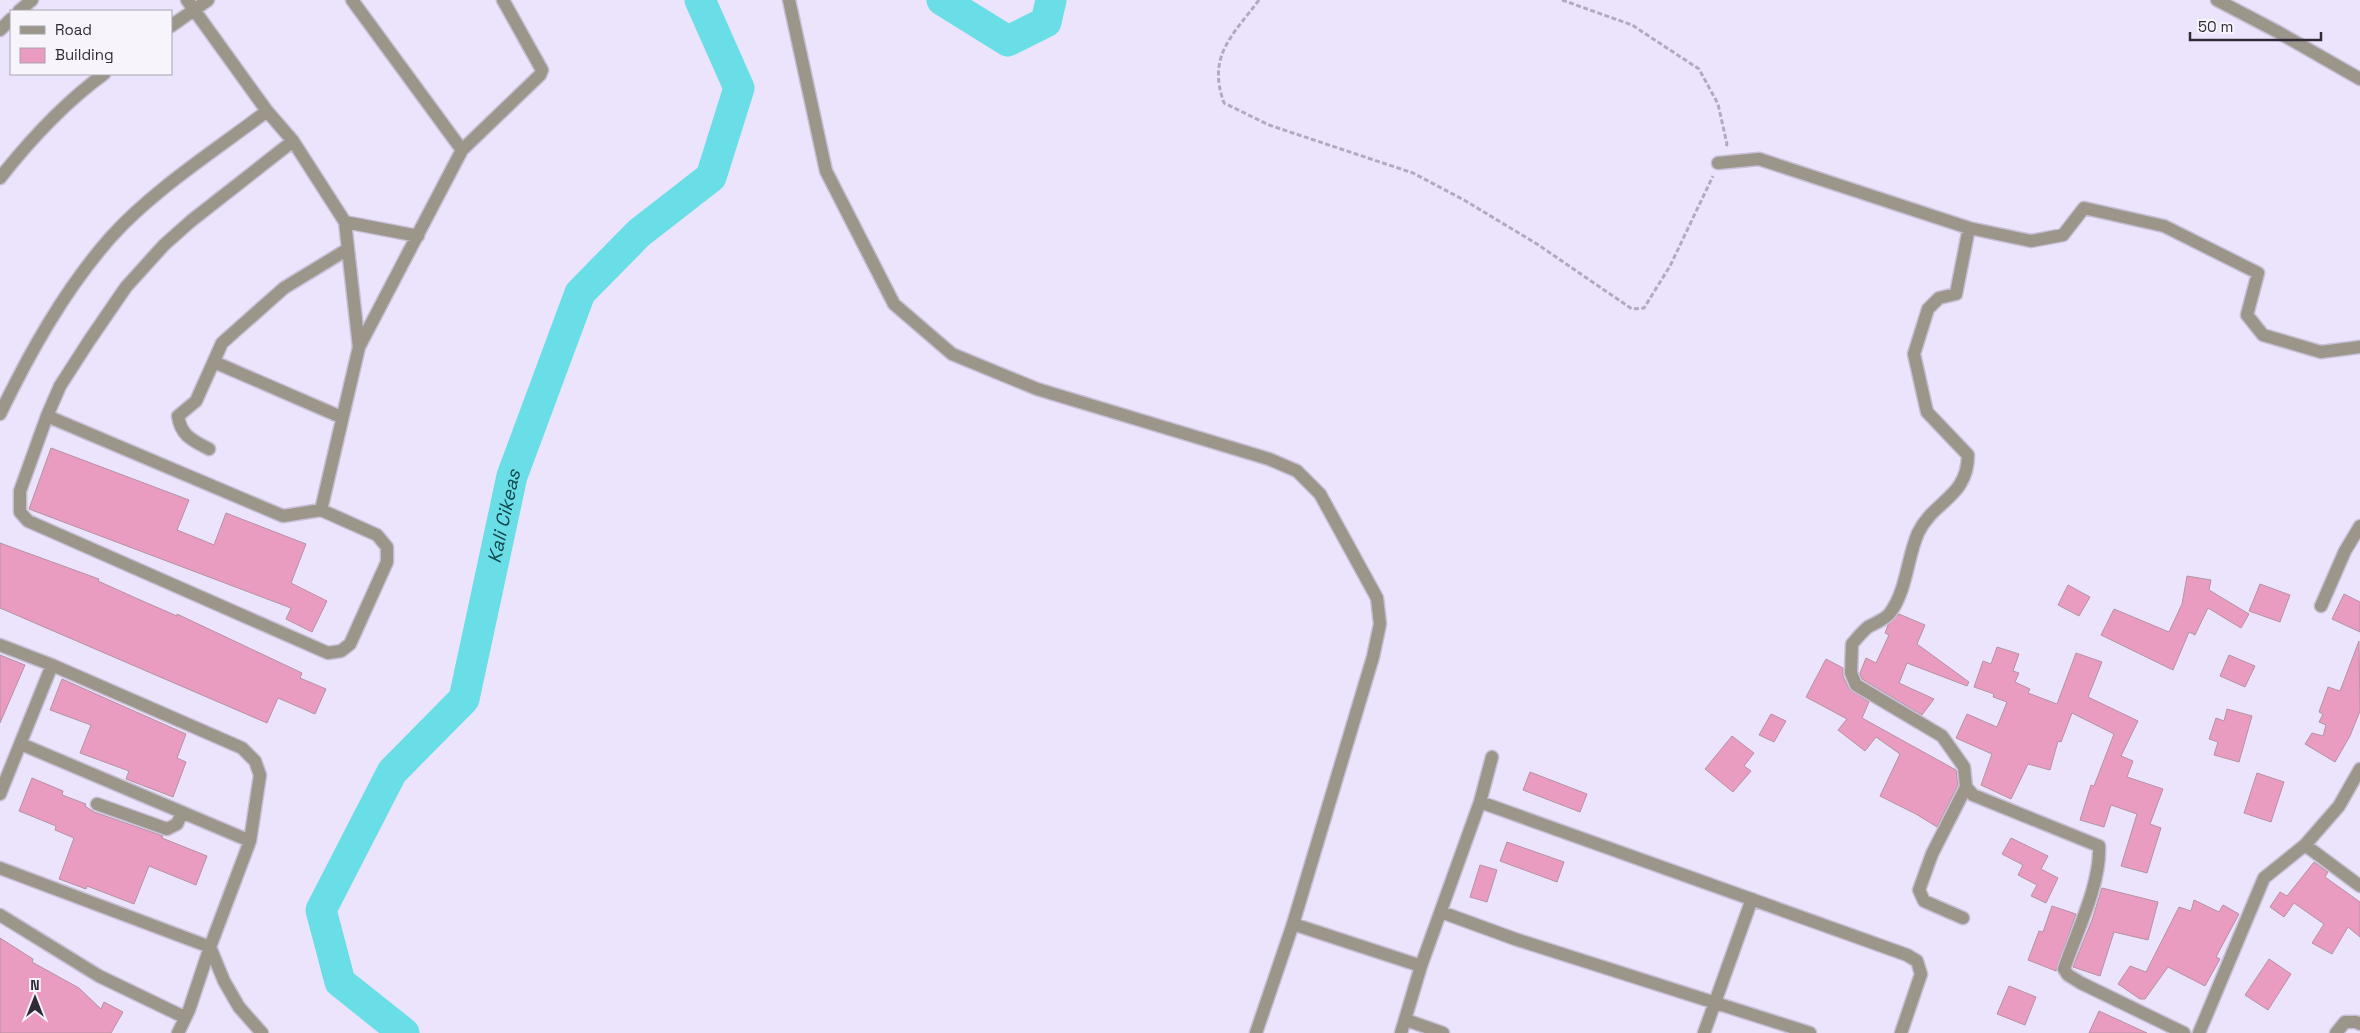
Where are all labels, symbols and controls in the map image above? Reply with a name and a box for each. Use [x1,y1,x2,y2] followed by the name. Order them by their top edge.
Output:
[10,10,172,75] legend
[2190,10,2321,42] scale bar
[2198,17,2233,36] text: 50 m
[55,20,92,39] text: Road
[55,45,114,64] text: Building
[482,465,527,566] water label: Kali Cikeas
[10,973,60,1023] north arrow
[30,976,40,994] text: N

